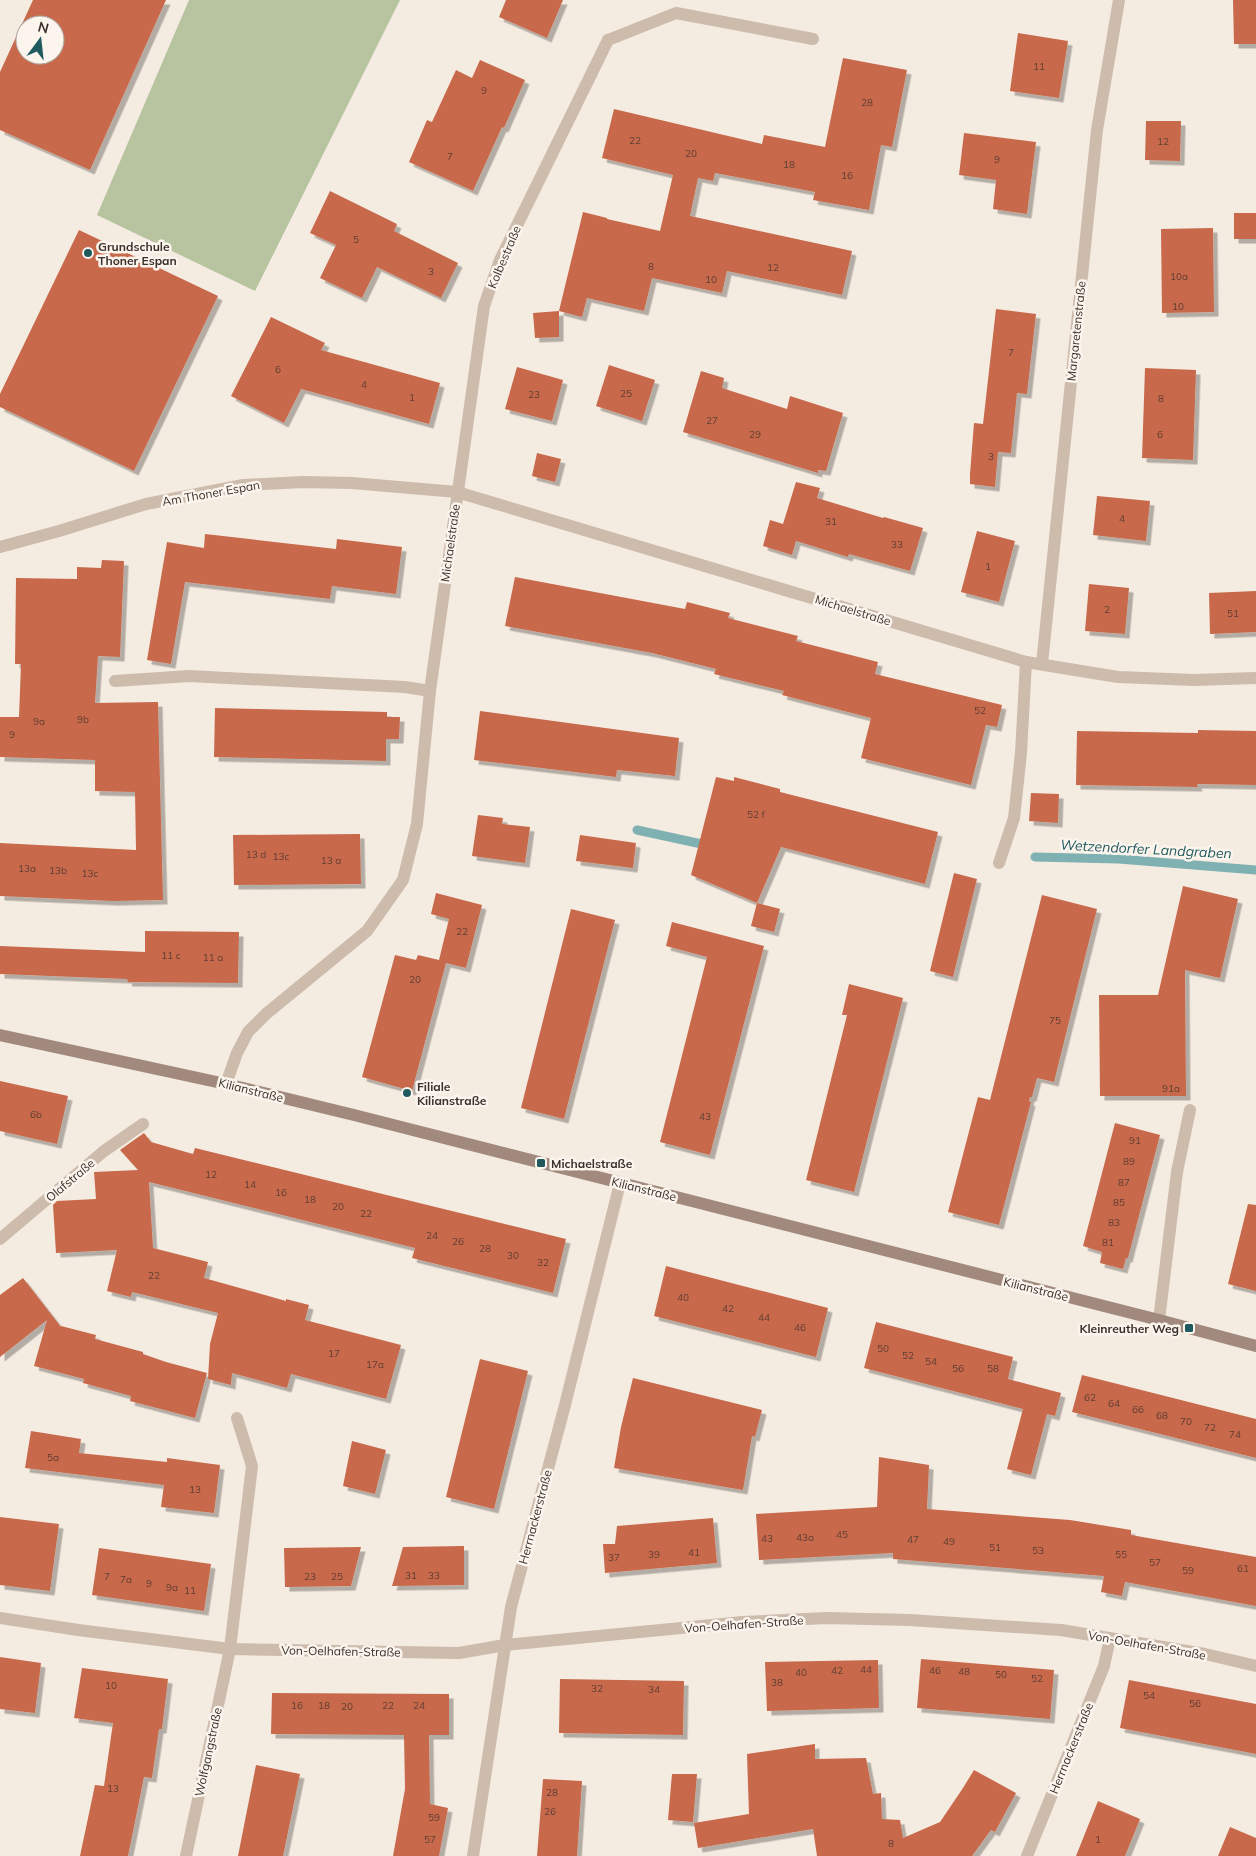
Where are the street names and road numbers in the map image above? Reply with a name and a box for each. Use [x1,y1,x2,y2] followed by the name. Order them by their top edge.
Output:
[484,223,524,291] street label: Kolbestraße
[1063,280,1089,382] street label: Margaretenstraße
[161,477,261,509] street label: Am Thoner Espan
[437,503,463,583] street label: Michaelstraße
[813,591,893,629] street label: Michaelstraße
[217,1075,285,1105] street label: Kilianstraße
[43,1155,97,1205] street label: Olafstraße
[610,1174,678,1204] street label: Kilianstraße
[1002,1274,1070,1304] street label: Kilianstraße
[515,1468,555,1566] street label: Herrnackerstraße
[684,1612,804,1636] street label: Von-Oelhafen-Straße
[1087,1627,1207,1663] street label: Von-Oelhafen-Straße
[281,1642,401,1660] street label: Von-Oelhafen-Straße
[1046,1700,1096,1796] street label: Herrnackerstraße
[191,1706,225,1798] street label: Wolfgangstraße

